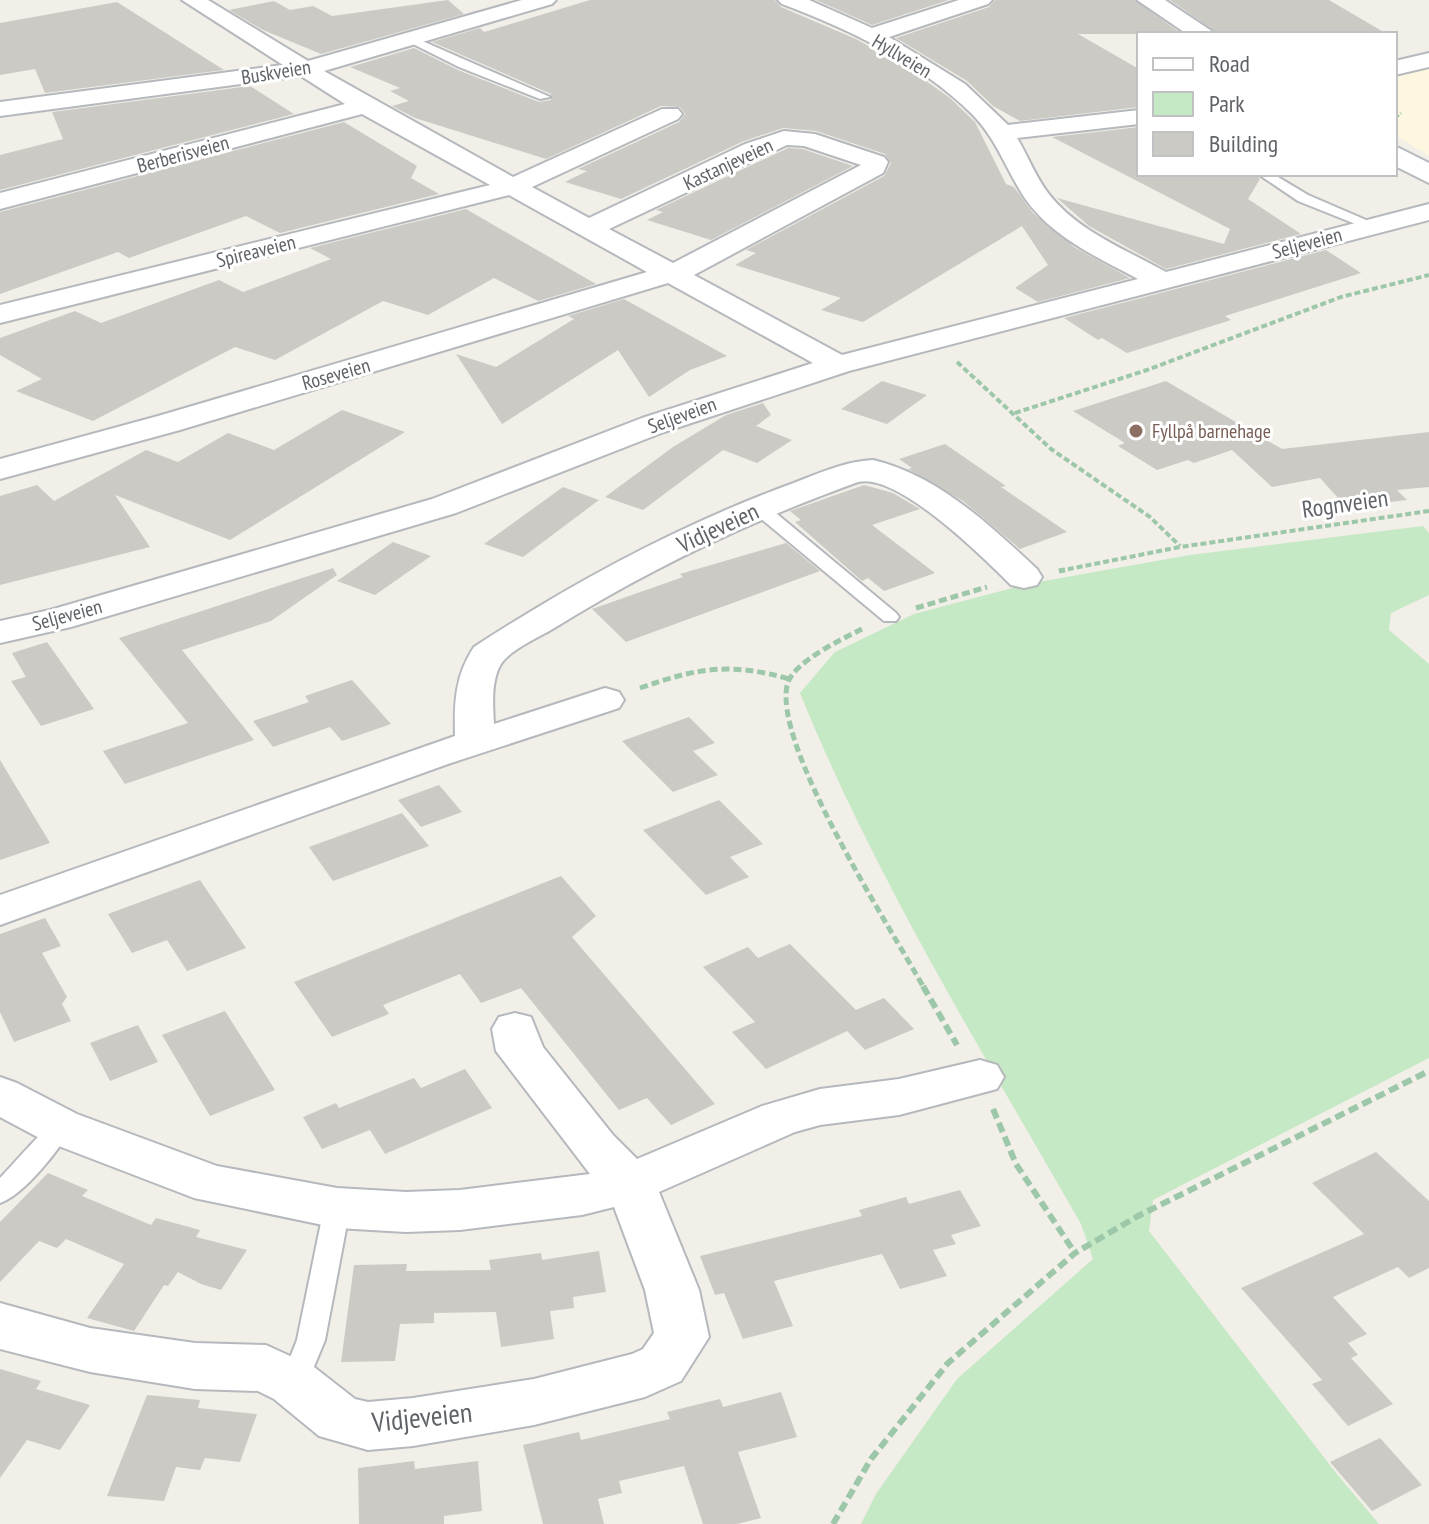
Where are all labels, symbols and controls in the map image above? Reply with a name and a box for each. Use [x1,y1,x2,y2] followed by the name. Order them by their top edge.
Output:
[867,28,937,84] street label: Hyllveien
[1137,32,1397,176] legend
[1209,48,1250,79] text: Road
[239,54,313,90] street label: Buskveien
[1209,88,1245,119] text: Park
[1209,128,1278,159] text: Building
[134,129,232,179] street label: Berberisveien
[679,132,777,196] street label: Kastanjeveien
[1269,221,1345,265] street label: Seljeveien
[214,229,298,273] street label: Spireaveien
[299,352,373,396] street label: Roseveien
[644,391,720,439] street label: Seljeveien
[1152,418,1271,444] place label: Fyllpå barnehage
[1127,422,1145,440] marker: Fyllpå barnehage
[1300,482,1390,525] street label: Rognveien
[671,495,763,560] street label: Vidjeveien
[29,593,105,637] street label: Seljeveien
[369,1393,474,1440] street label: Vidjeveien

